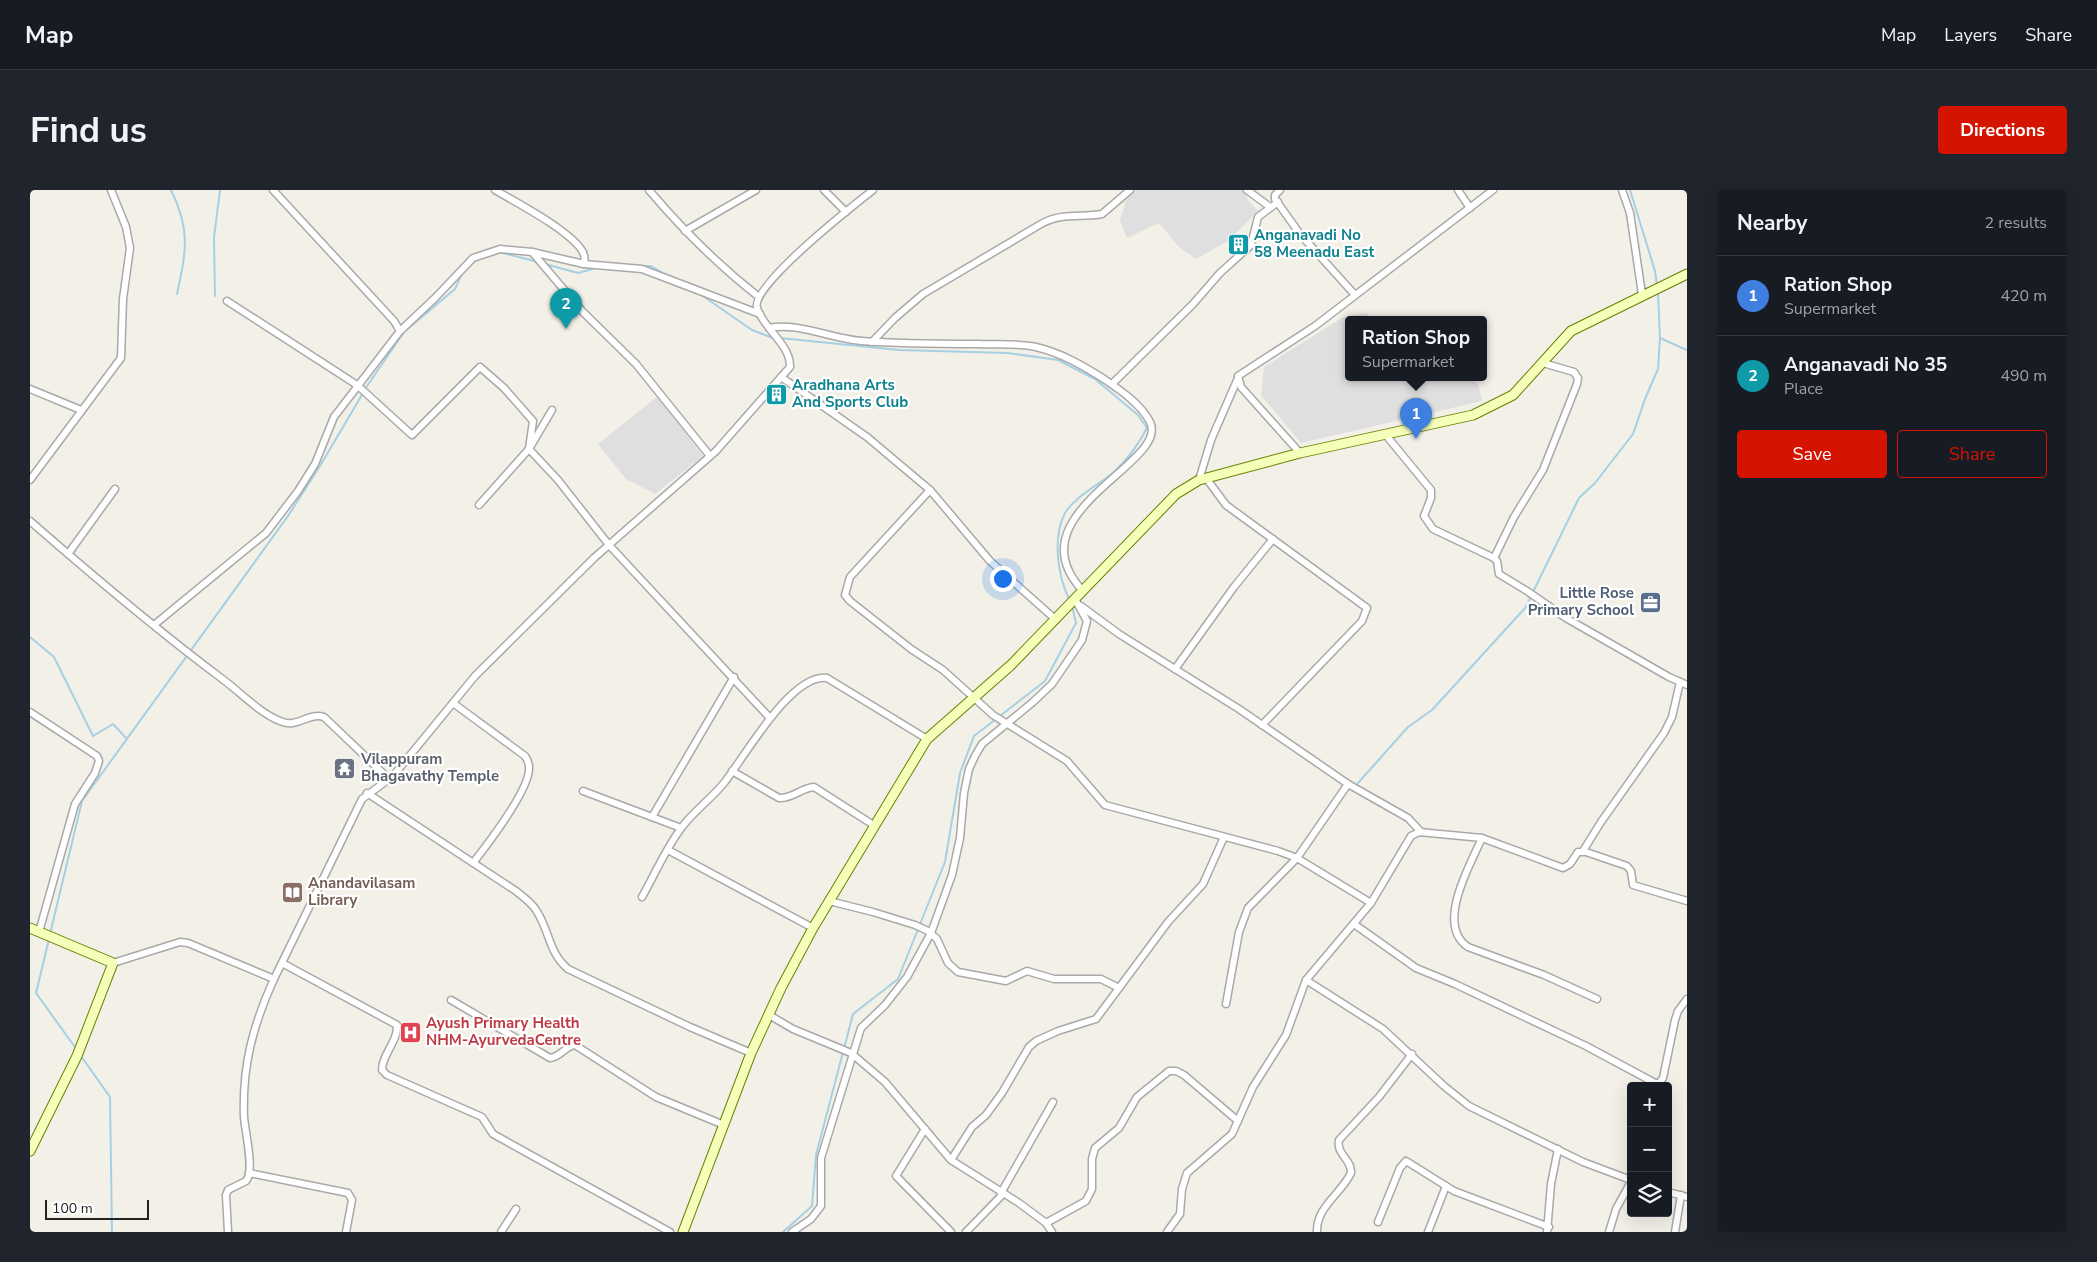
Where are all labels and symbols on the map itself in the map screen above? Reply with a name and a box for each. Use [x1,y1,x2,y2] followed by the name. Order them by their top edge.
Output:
[1254,225,1374,262] place label: Anganavadi No 58 Meenadu East
[1226,232,1250,256] building icon: Anganavadi No 58 Meenadu East
[550,288,582,329] pin: 2
[792,375,908,412] place label: Aradhana Arts And Sports Club
[764,382,788,406] building icon: Aradhana Arts And Sports Club
[1400,398,1432,439] pin: 1
[990,566,1016,592] your location
[1528,583,1634,620] place label: Little Rose Primary School
[1638,590,1662,614] office icon: Little Rose Primary School
[360,749,499,786] place label: Vilappuram Bhagavathy Temple
[333,756,357,780] temple icon: Vilappuram Bhagavathy Temple
[308,873,415,910] place label: Anandavilasam Library
[280,880,304,904] library icon: Anandavilasam Library
[426,1013,581,1050] place label: Ayush Primary Health NHM-AyurvedaCentre
[398,1020,422,1044] hospital icon: Ayush Primary Health NHM-AyurvedaCentre
[45,1197,149,1220] scale bar

